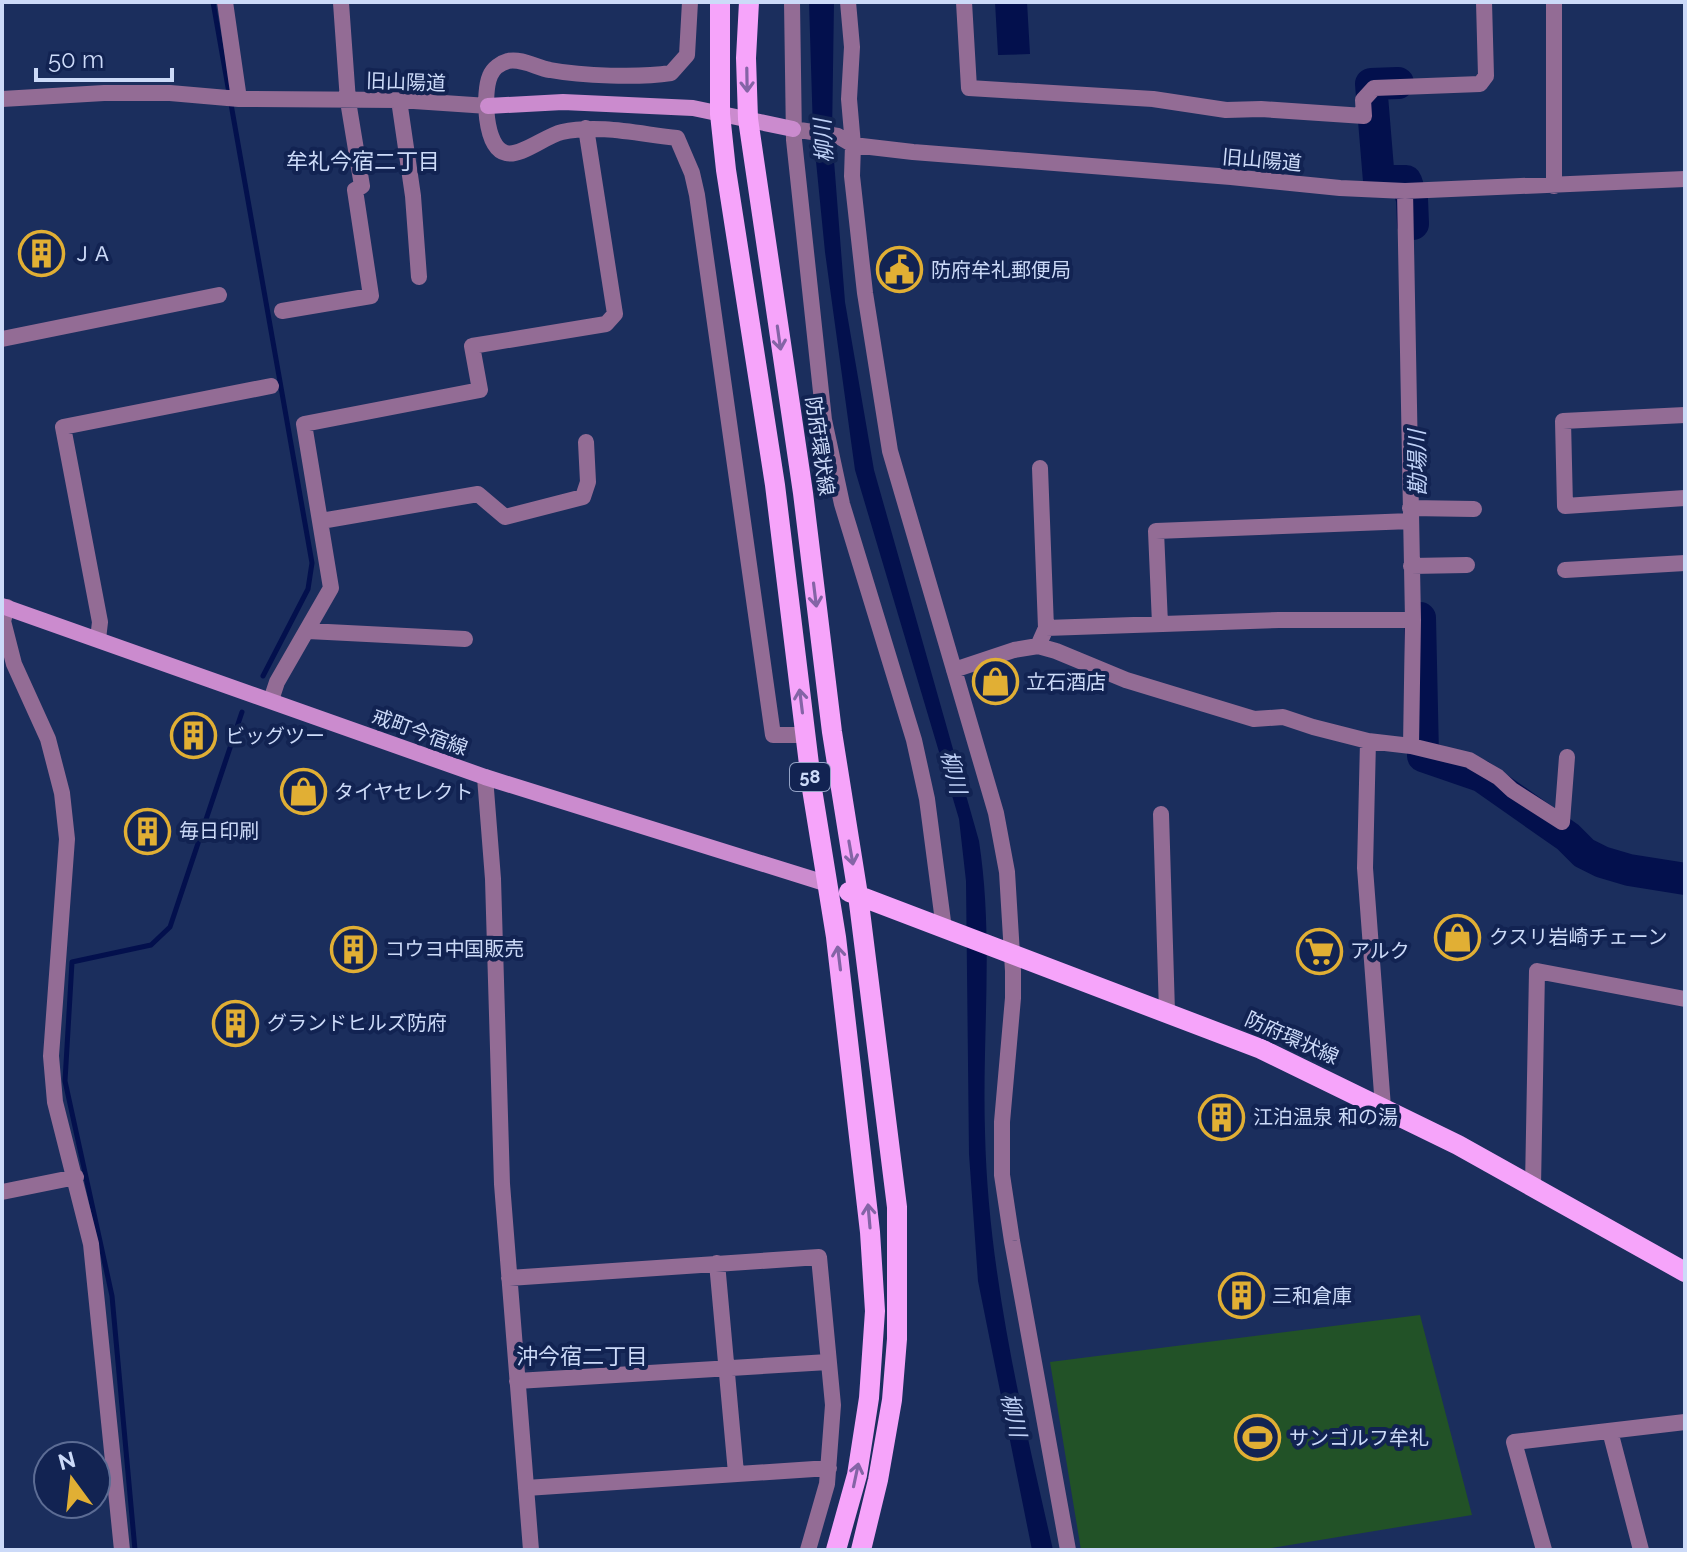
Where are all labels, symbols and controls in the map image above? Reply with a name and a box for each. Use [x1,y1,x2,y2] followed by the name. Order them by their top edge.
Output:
[36,32,172,82] scale bar
[48,45,104,74] text: 50 m
[739,66,754,93] one-way arrow
[366,69,446,95] street label: 旧山陽道
[809,116,837,164] water label: 柳川
[1221,145,1303,175] street label: 旧山陽道
[286,148,440,174] district label: 牟礼今宿二丁目
[17,230,65,278] building icon: ＪＡ
[72,242,112,266] place label: ＪＡ
[876,246,924,294] public building icon: 防府牟礼郵便局
[931,258,1071,282] place label: 防府牟礼郵便局
[772,324,787,350] one-way arrow
[801,395,839,497] street label: 防府環状線
[1403,428,1431,496] water label: 勘場川
[808,582,823,607] one-way arrow
[971,658,1019,706] shop icon: 立石酒店
[1026,670,1106,694] place label: 立石酒店
[793,688,808,715] one-way arrow
[369,704,471,760] street label: 戒町今宿線
[170,712,218,760] building icon: ビッグツー
[225,724,325,748] place label: ビッグツー
[936,748,972,798] water label: 柳川
[790,763,830,791] road number: 58
[279,768,327,816] shop icon: タイヤセレクト
[334,780,473,804] place label: タイヤセレクト
[124,807,172,855] building icon: 毎日印刷
[179,819,259,843] place label: 毎日印刷
[844,839,859,865] one-way arrow
[1434,913,1482,961] shop icon: クスリ岩崎チェーン
[330,925,378,973] building icon: コウヨ中国販売
[1489,925,1667,949] place label: クスリ岩崎チェーン
[1295,927,1343,975] supermarket icon: アルク
[385,937,524,961] place label: コウヨ中国販売
[1350,939,1410,963] place label: アルク
[831,945,846,972] one-way arrow
[212,999,260,1047] building icon: グランドヒルズ防府
[1241,1007,1343,1069] street label: 防府環状線
[267,1011,447,1035] place label: グランドヒルズ防府
[1198,1093,1246,1141] building icon: 江泊温泉 和の湯
[1253,1105,1398,1129] place label: 江泊温泉 和の湯
[861,1203,876,1230] one-way arrow
[1217,1272,1265,1320] building icon: 三和倉庫
[1272,1284,1352,1308] place label: 三和倉庫
[516,1343,648,1369] district label: 沖今宿二丁目
[996,1391,1032,1441] water label: 柳川
[1234,1414,1282,1462] sports icon: サンゴルフ牟礼
[1289,1426,1429,1450] place label: サンゴルフ牟礼
[32,1440,112,1520] north arrow
[55,1446,78,1475] text: N
[849,1462,864,1488] one-way arrow

